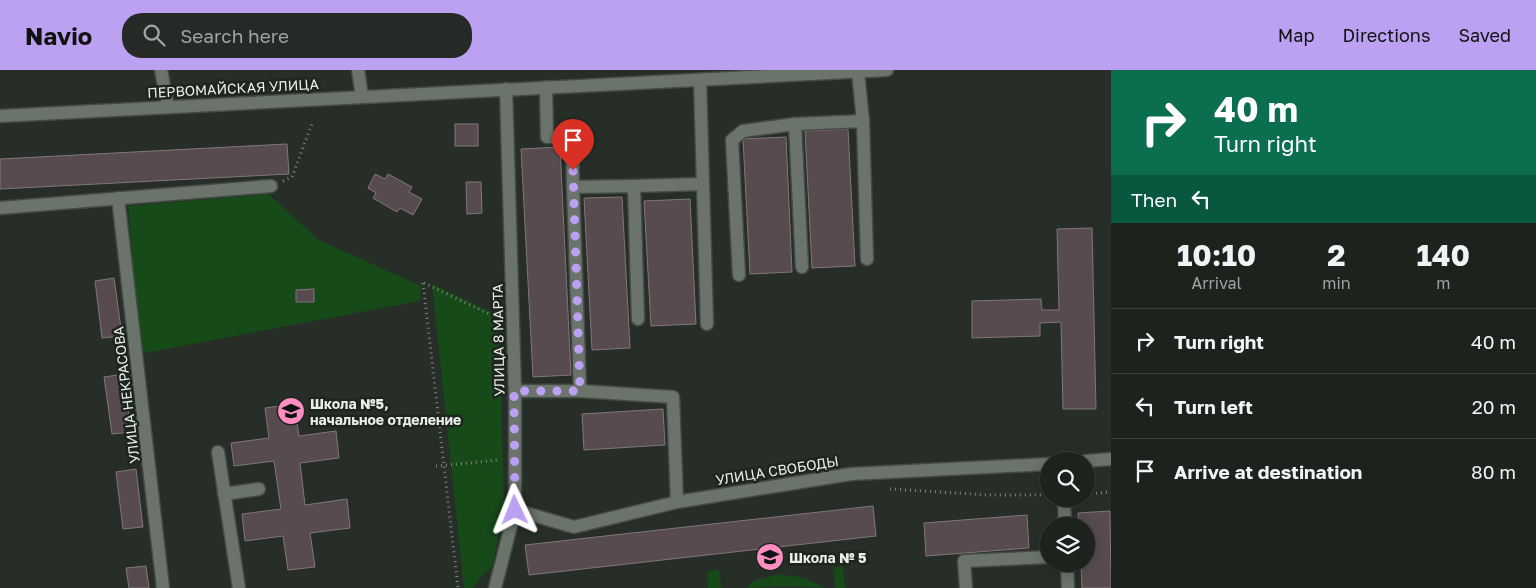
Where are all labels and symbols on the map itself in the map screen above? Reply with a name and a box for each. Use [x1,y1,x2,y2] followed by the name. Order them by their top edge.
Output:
[147,75,320,101] street label: ПЕРВОМАЙСКАЯ УЛИЦА
[552,119,594,170] pin
[489,283,507,396] street label: УЛИЦА 8 МАРТА
[109,325,143,464] street label: УЛИЦА НЕКРАСОВА
[310,395,461,428] place label: Школа №5, начальное отделение
[276,396,306,426] school or university icon: Школа №5, начальное отделение
[714,452,840,488] street label: УЛИЦА СВОБОДЫ
[488,483,540,535] position arrow
[755,542,785,572] school or university icon: Школа № 5
[789,549,867,566] place label: Школа № 5

